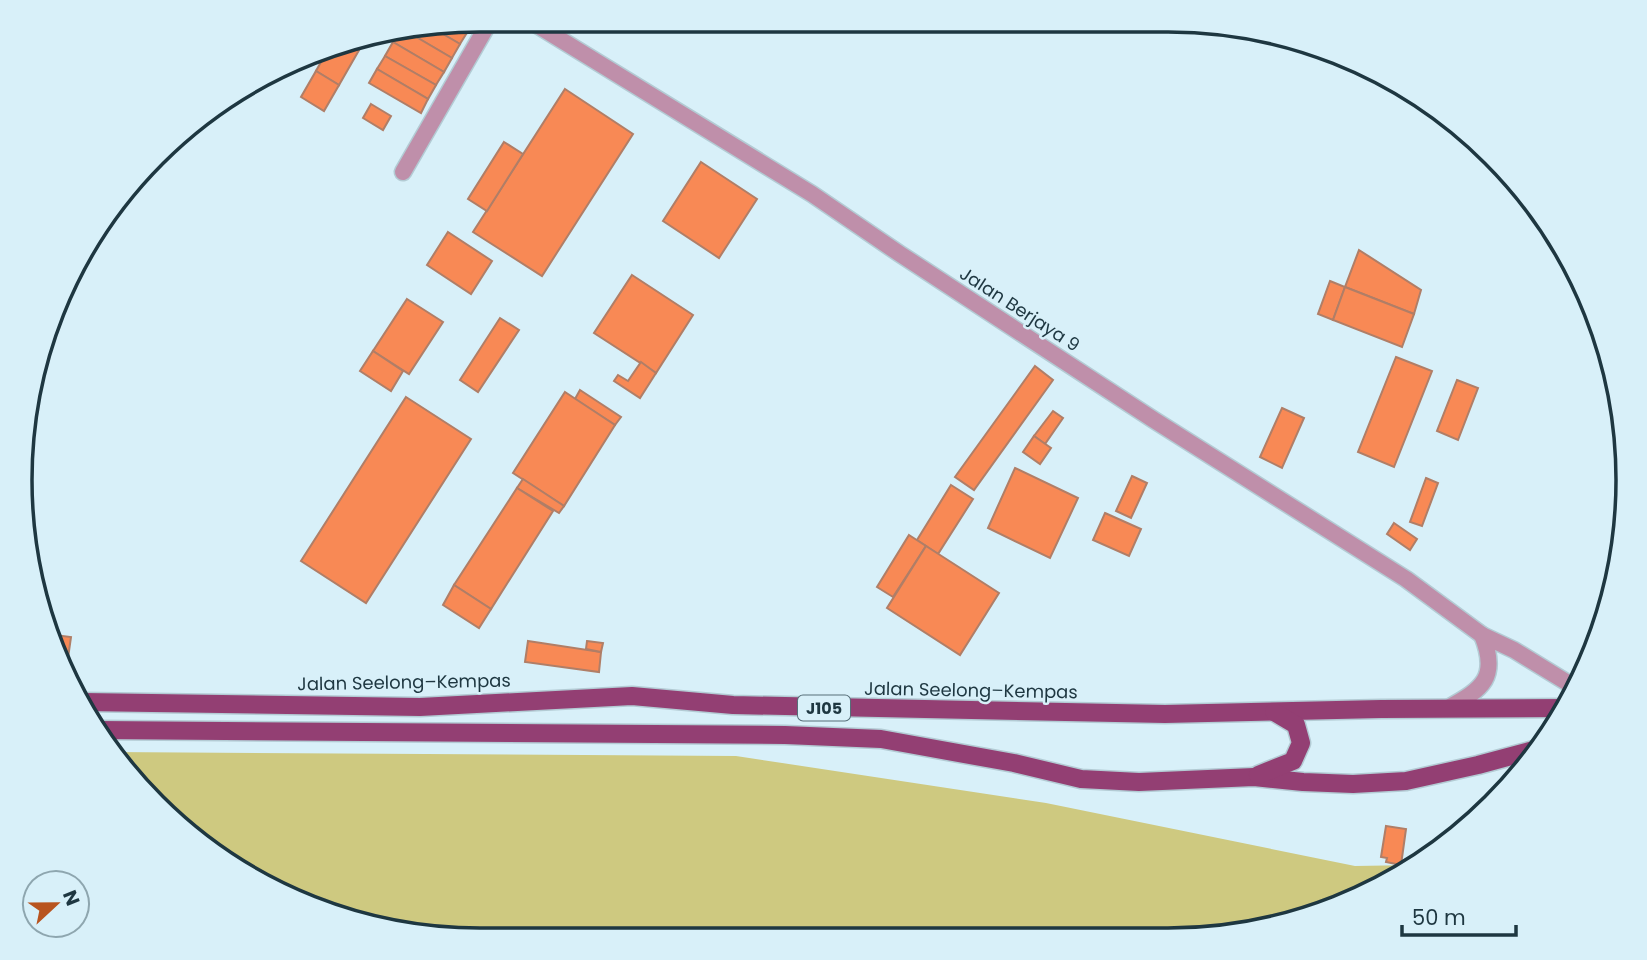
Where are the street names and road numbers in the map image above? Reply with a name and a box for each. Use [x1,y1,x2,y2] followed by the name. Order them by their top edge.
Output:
[955,261,1085,357] street label: Jalan Berjaya 9
[297,668,511,696] street label: Jalan Seelong–Kempas
[864,676,1078,704] street label: Jalan Seelong–Kempas
[798,695,850,720] road number: J105

